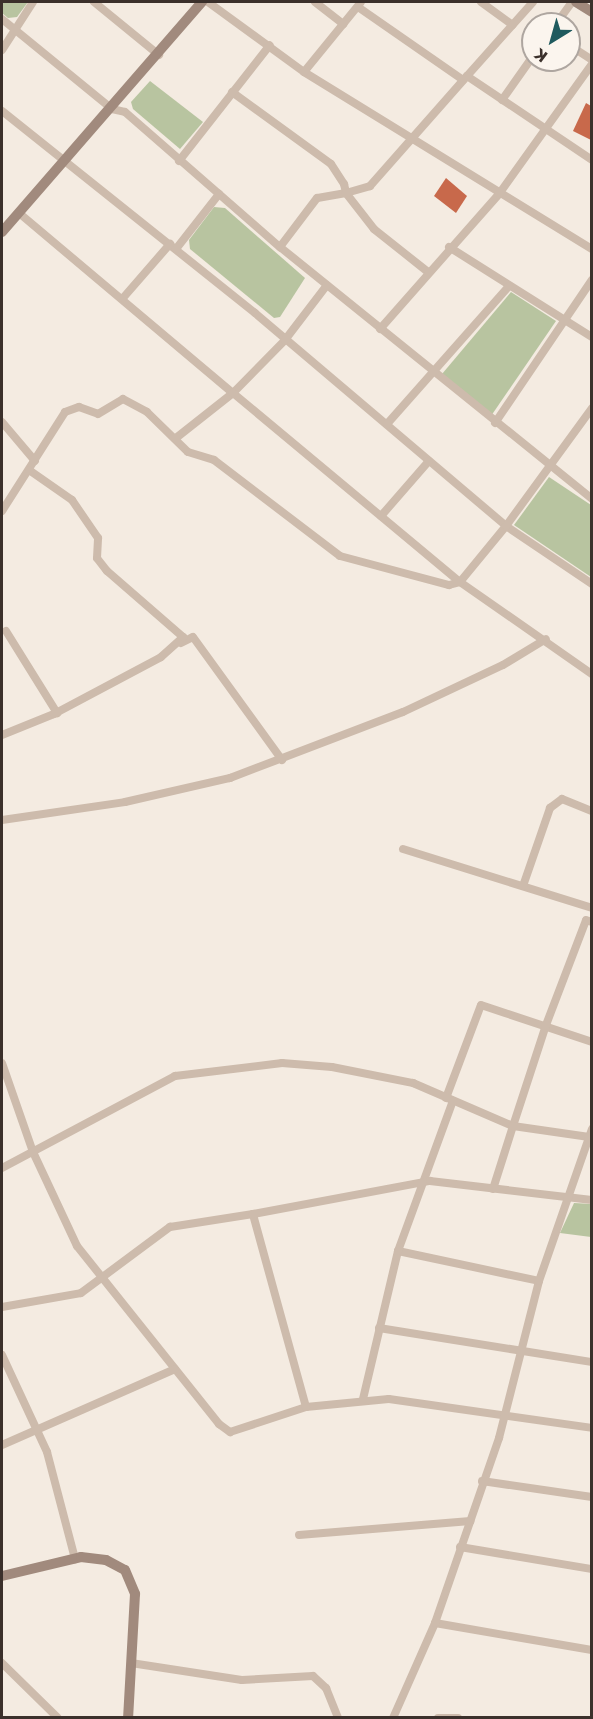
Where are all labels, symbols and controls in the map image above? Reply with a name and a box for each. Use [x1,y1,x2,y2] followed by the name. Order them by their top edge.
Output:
[521,12,581,72] north arrow
[530,43,552,68] text: K

